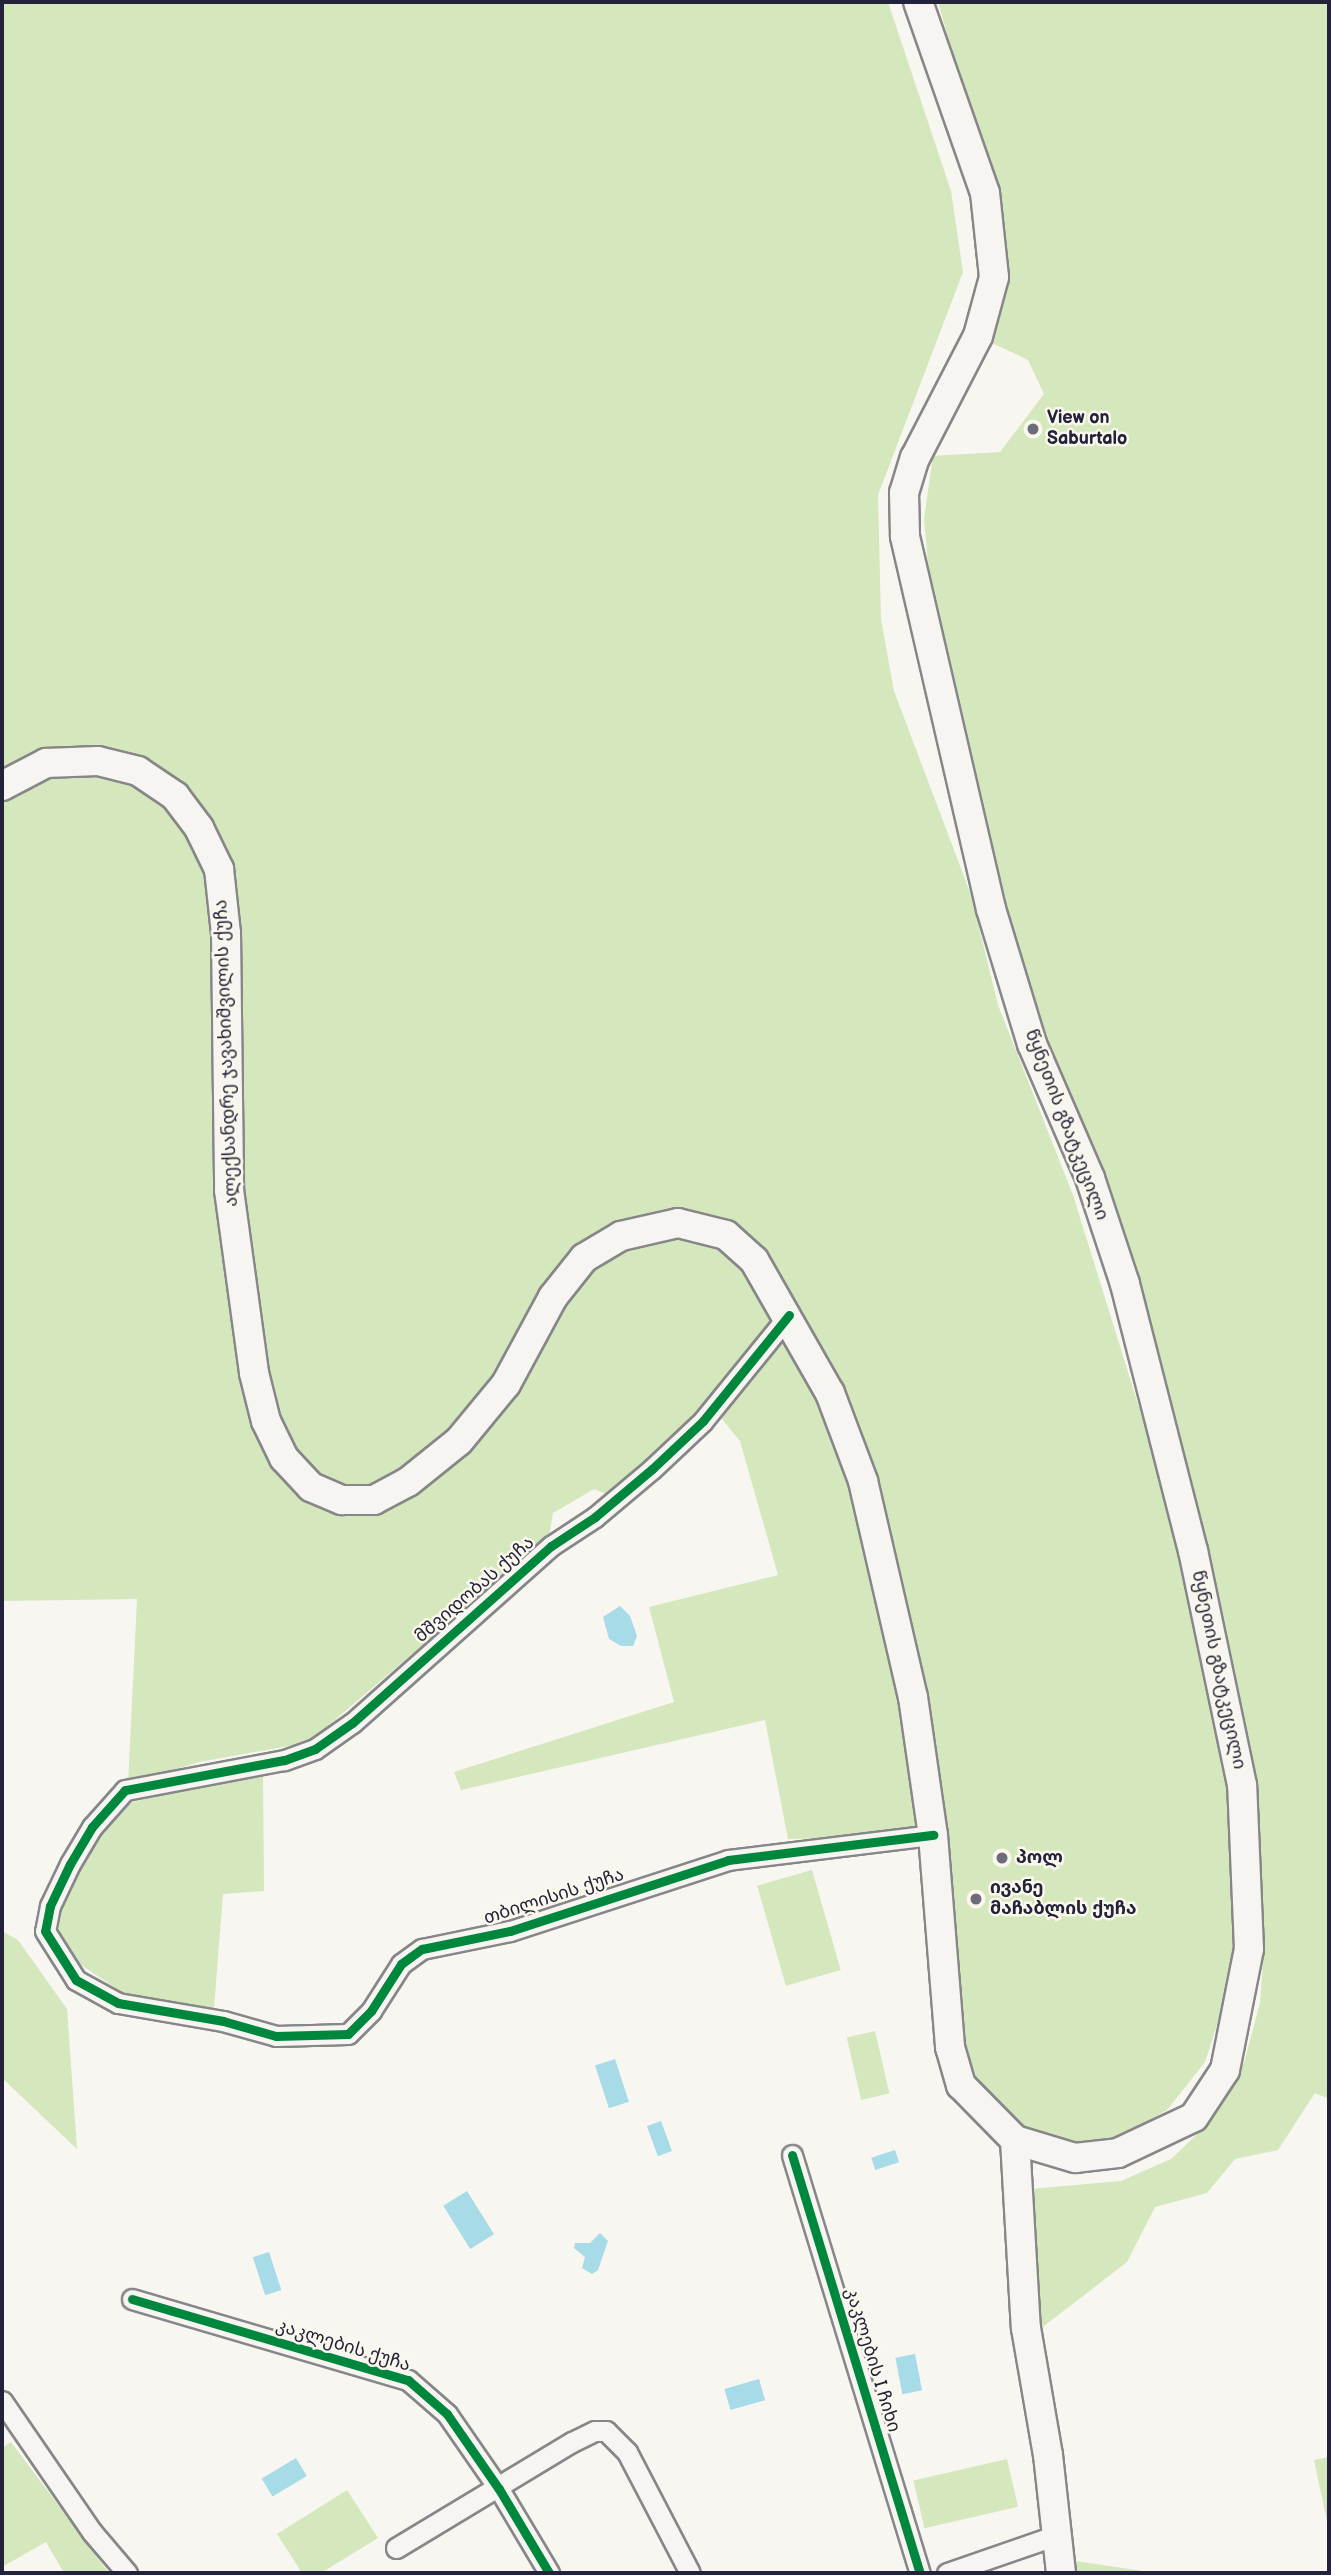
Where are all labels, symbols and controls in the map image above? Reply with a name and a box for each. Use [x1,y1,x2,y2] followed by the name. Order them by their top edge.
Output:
[1047,408,1127,450] place label: View on Saburtalo
[1025,421,1041,437] marker: View on Saburtalo
[211,899,243,1207] street label: ალექსანდრე ჯავახიშვილის ქუჩა
[1020,1027,1112,1223] street label: წყნეთის გზატკეცილი
[411,1532,539,1648] street label: მშვიდობას ქუჩა
[1186,1569,1250,1771] street label: წყნეთის გზატკეცილი
[1016,1847,1063,1869] place label: პოლ
[994,1850,1010,1866] marker: პოლ
[481,1864,627,1930] street label: თბილისის ქუჩა
[990,1878,1136,1920] place label: ივანე მაჩაბლის ქუჩა
[968,1891,984,1907] marker: ივანე მაჩაბლის ქუჩა
[840,2285,904,2435] street label: კაკლების I ჩიხი
[273,2315,413,2377] street label: კაკლების ქუჩა

